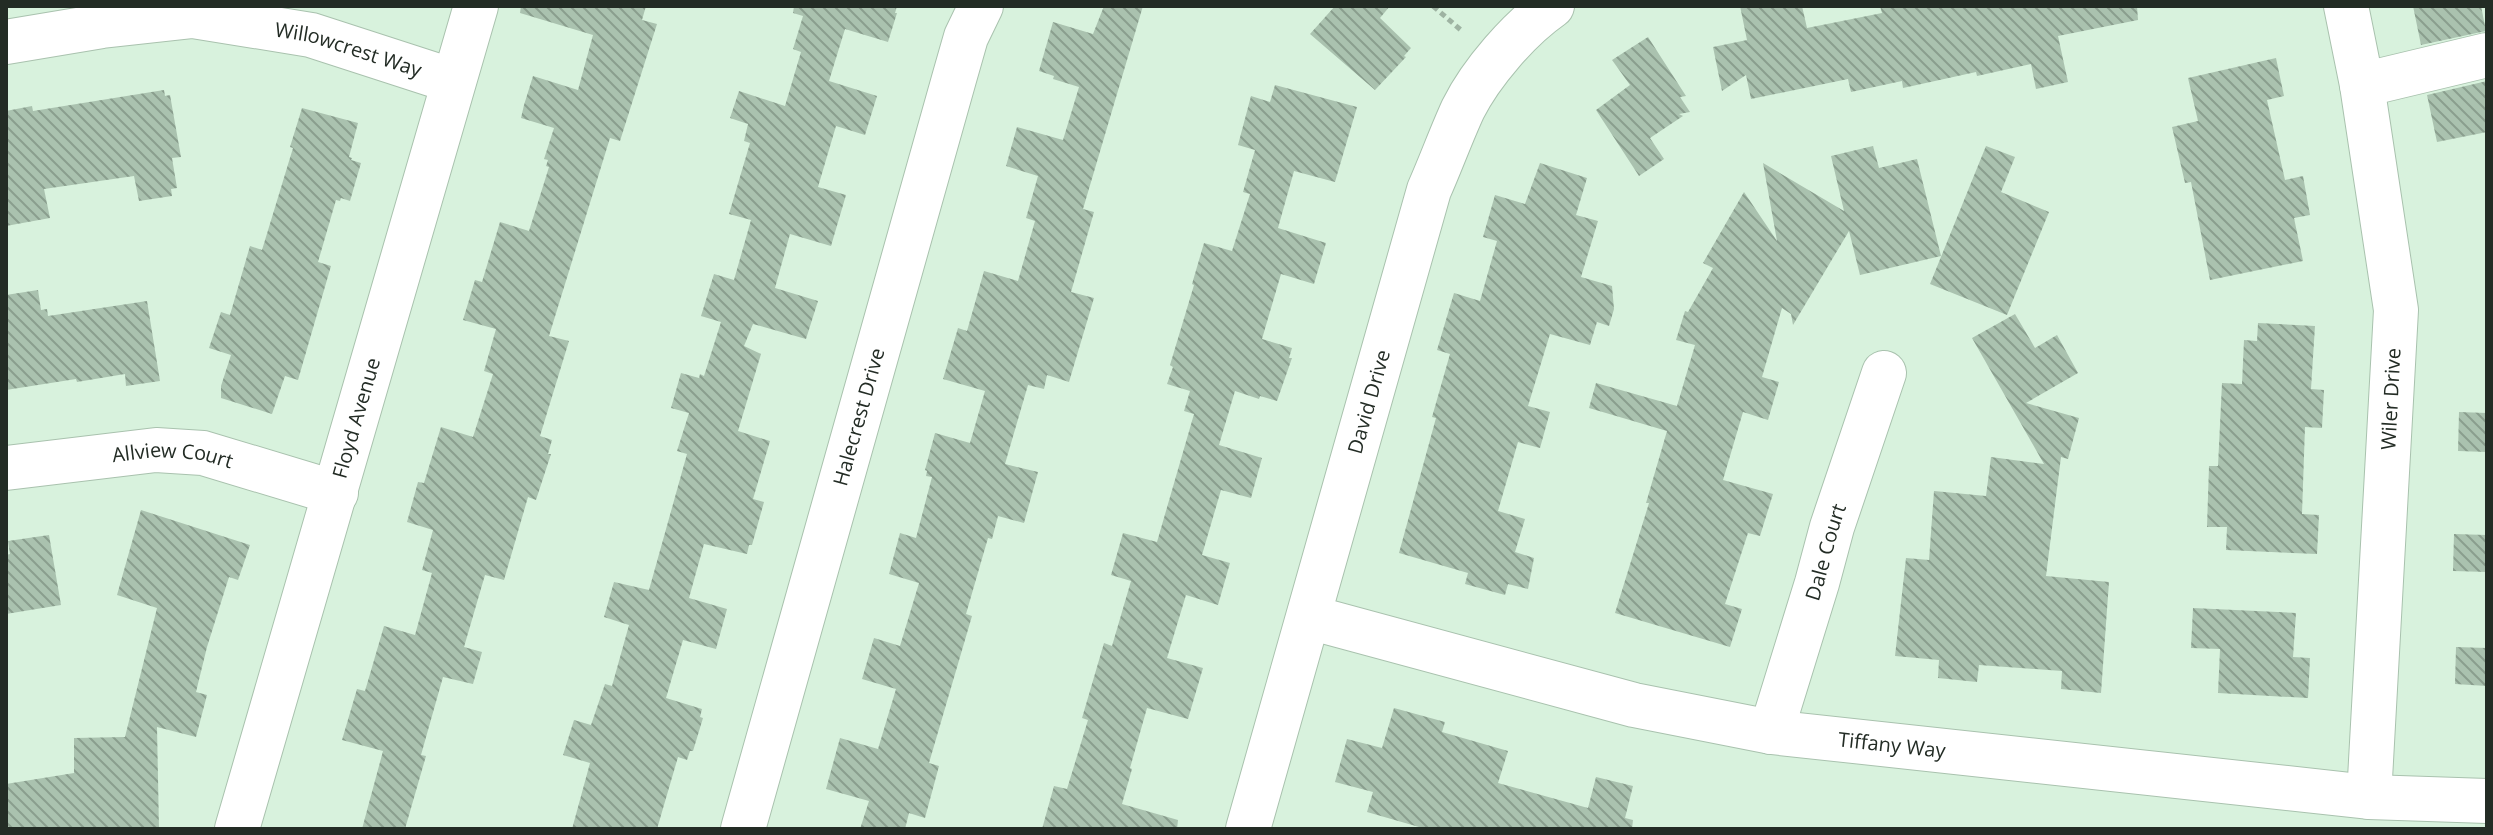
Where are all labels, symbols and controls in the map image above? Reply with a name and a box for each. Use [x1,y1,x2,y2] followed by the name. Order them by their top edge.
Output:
[273,15,426,83] street label: Willowcrest Way
[826,345,891,489] street label: Halecrest Drive
[1341,346,1396,457] street label: David Drive
[2374,347,2407,451] street label: Wiler Drive
[326,354,386,481] street label: Floyd Avenue
[111,436,237,474] street label: Allview Court
[1798,500,1852,604] street label: Dale Court
[1837,725,1948,764] street label: Tiffany Way

